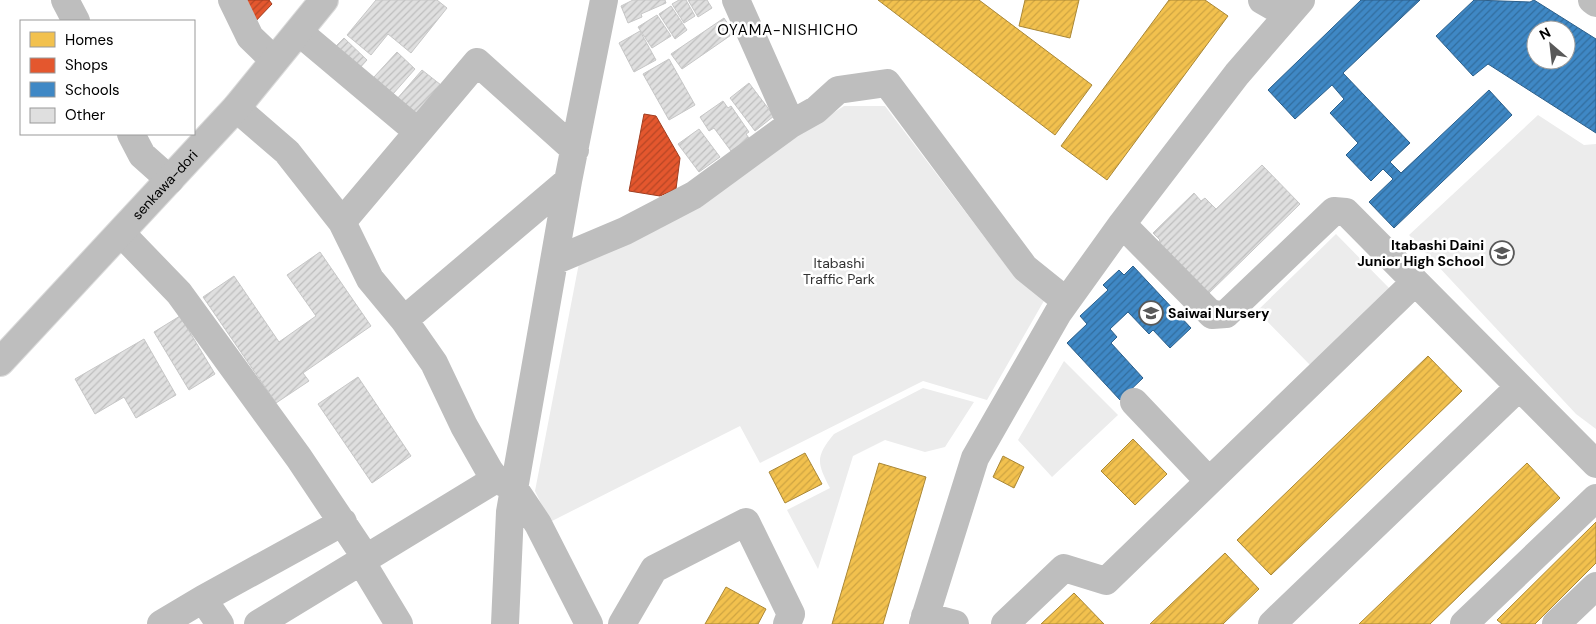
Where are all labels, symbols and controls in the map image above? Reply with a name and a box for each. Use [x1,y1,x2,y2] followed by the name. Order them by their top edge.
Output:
[20,20,195,135] legend
[717,20,859,40] district label: OYAMA-NISHICHO
[1526,20,1576,70] north arrow
[1536,23,1554,44] text: N
[65,30,114,50] text: Homes
[65,55,108,75] text: Shops
[65,80,120,100] text: Schools
[65,105,106,125] text: Other
[128,146,202,223] street label: senkawa-dori
[1357,236,1484,270] place label: Itabashi Daini Junior High School
[1489,240,1515,266] school or university icon: Itabashi Daini Junior High School
[803,254,875,288] park label: Itabashi Traffic Park
[1138,300,1164,326] school or university icon: Saiwai Nursery
[1168,304,1270,322] place label: Saiwai Nursery

